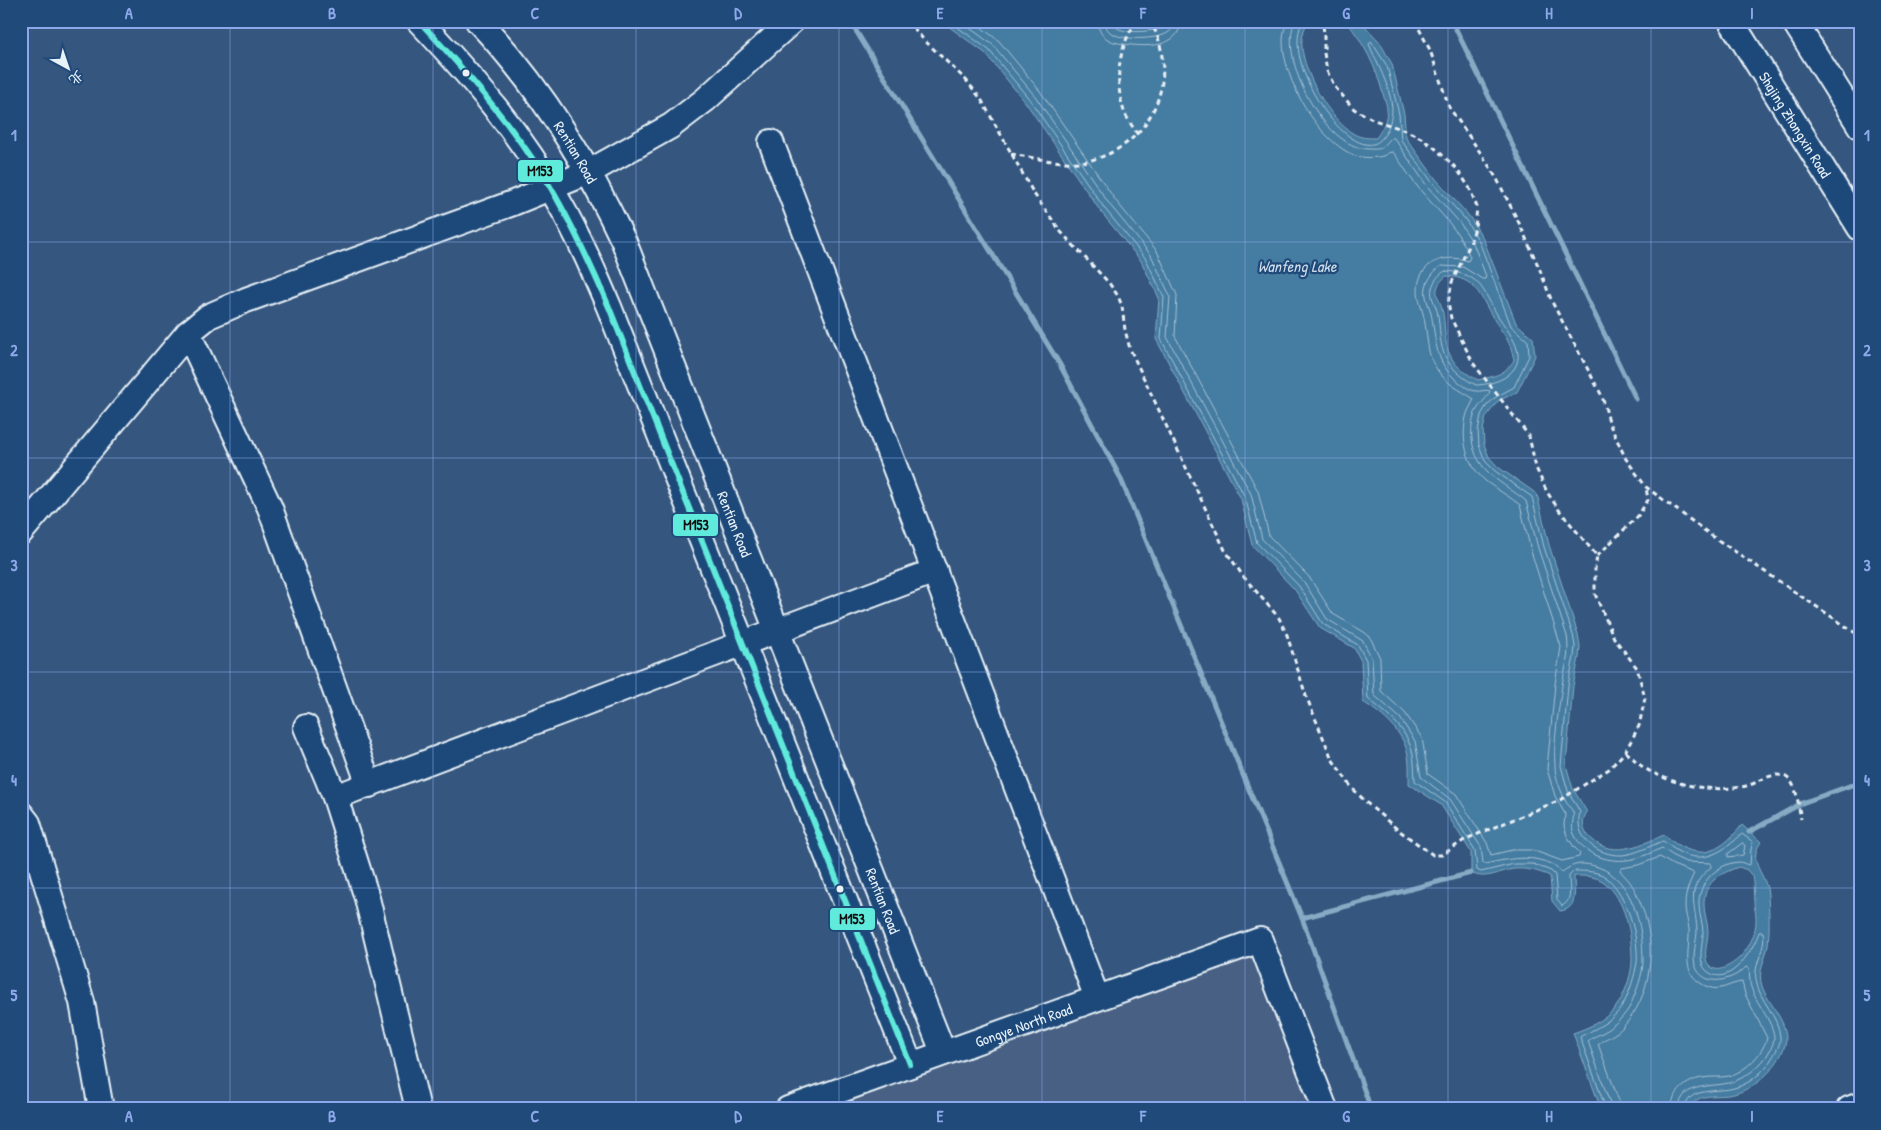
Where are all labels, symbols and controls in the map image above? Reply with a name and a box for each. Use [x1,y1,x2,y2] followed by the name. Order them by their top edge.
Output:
[125,2,133,24] text: A
[328,2,336,24] text: B
[531,2,540,24] text: C
[734,2,742,24] text: D
[936,2,944,24] text: E
[1139,2,1147,24] text: F
[1342,2,1350,24] text: G
[1545,2,1553,24] text: H
[1750,2,1754,24] text: I
[42,42,92,92] north arrow
[65,67,88,90] text: 北
[461,68,471,78] unlabelled marker
[1755,68,1837,182] street label: Shajing Zhongxin Road
[549,117,603,187] street label: Rentian Road
[11,124,17,146] text: 1
[1864,124,1870,146] text: 1
[517,159,564,183] line badge: M153
[527,161,554,180] text: M153
[1258,255,1337,277] water label: Wanfeng Lake
[10,339,18,361] text: 2
[1863,339,1871,361] text: 2
[713,488,757,560] street label: Rentian Road
[672,513,719,537] line badge: M153
[683,515,710,534] text: M153
[10,554,18,576] text: 3
[1863,554,1871,576] text: 3
[11,769,17,791] text: 4
[1864,769,1870,791] text: 4
[861,865,906,937] street label: Rentian Road
[835,884,845,894] unlabelled marker
[829,907,876,931] line badge: M153
[839,909,866,928] text: M153
[11,984,18,1006] text: 5
[1864,984,1871,1006] text: 5
[972,998,1075,1052] street label: Gongye North Road
[125,1105,133,1127] text: A
[328,1105,336,1127] text: B
[531,1105,540,1127] text: C
[734,1105,742,1127] text: D
[936,1105,944,1127] text: E
[1139,1105,1147,1127] text: F
[1342,1105,1350,1127] text: G
[1545,1105,1553,1127] text: H
[1750,1105,1754,1127] text: I

